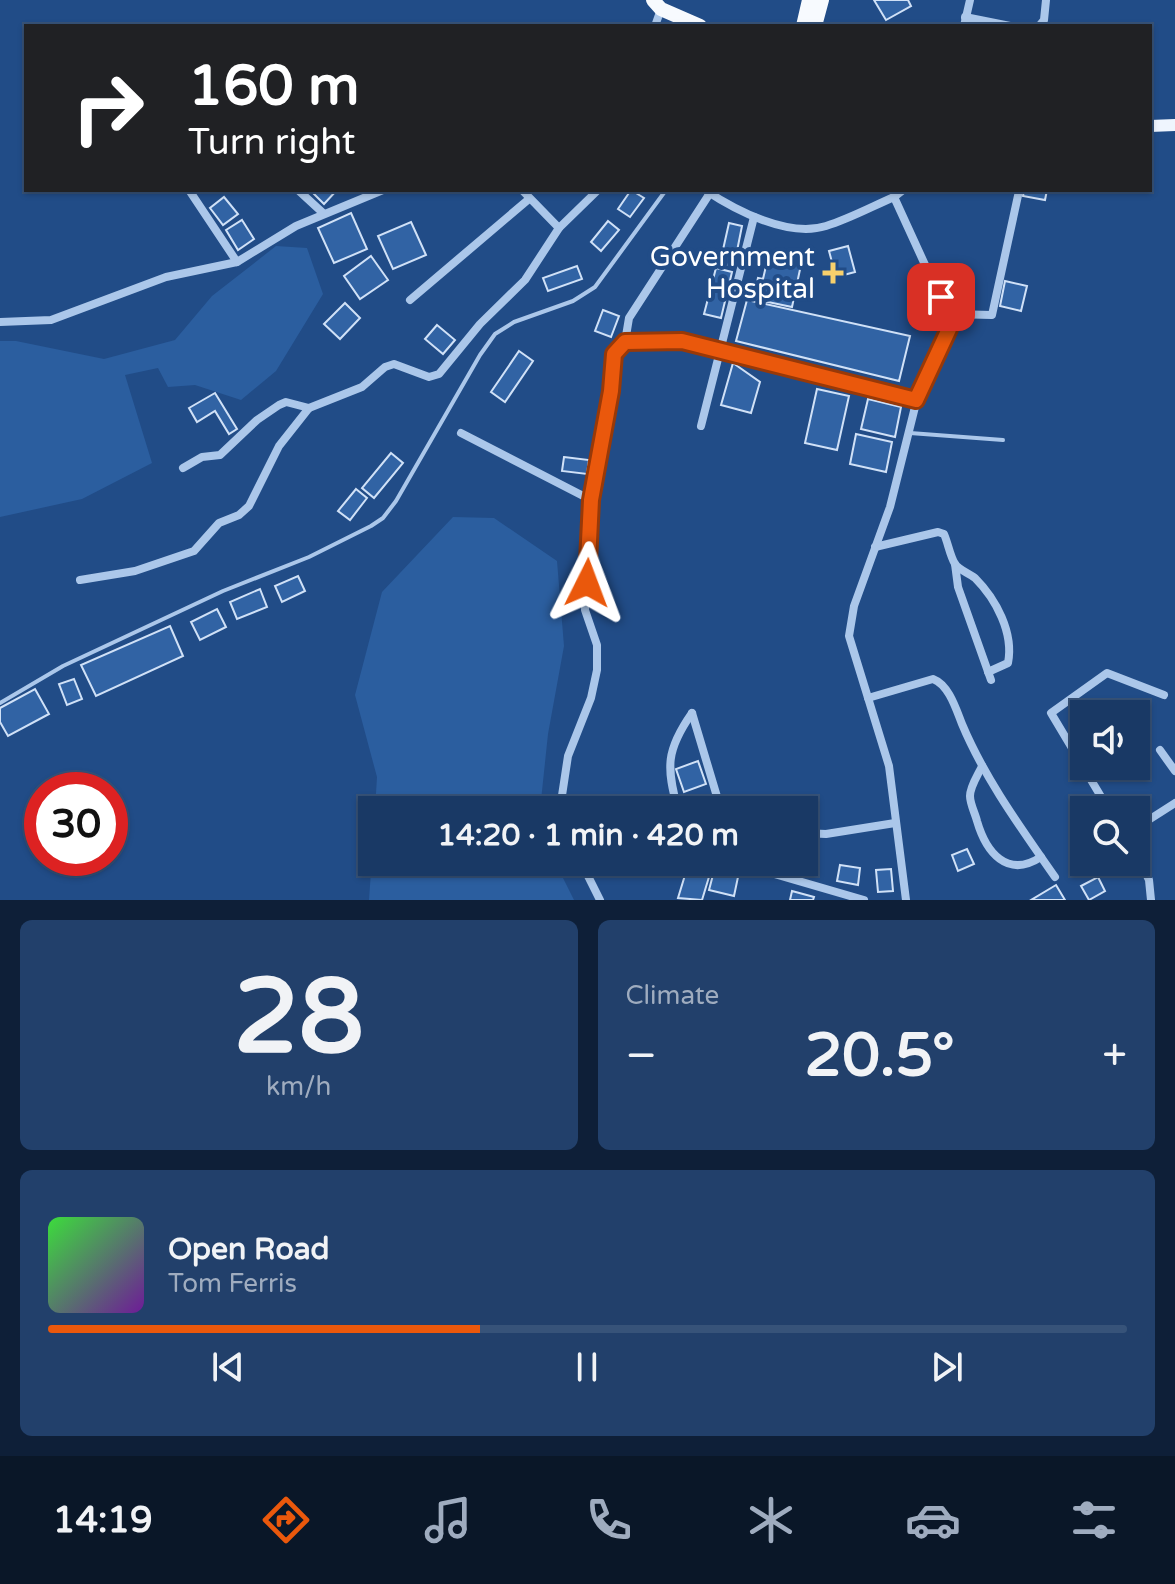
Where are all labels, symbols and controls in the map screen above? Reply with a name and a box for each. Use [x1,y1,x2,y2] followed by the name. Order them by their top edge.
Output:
[188,53,359,120] text: 160 m
[56,56,160,160] icon: right
[188,121,355,164] text: Turn right
[650,240,815,306] place label: Government Hospital
[822,262,844,284] marker: Government Hospital
[907,263,975,331] pin
[919,275,963,319] icon: arrive
[545,541,629,625] position arrow
[1070,700,1150,876] map controls
[1070,700,1150,780] button: sound
[24,772,128,876] speed limit sign: 30
[1070,796,1150,876] button: search
[437,817,739,854] text: 14:20 · 1 min · 420 m
[233,956,364,1081] text: 28
[626,980,719,1011] text: Climate
[804,1020,955,1092] text: 20.5°
[626,1030,657,1083] text: −
[1102,1030,1127,1083] text: +
[266,1071,331,1102] text: km/h
[168,1231,329,1268] text: Open Road
[168,1268,297,1299] text: Tom Ferris
[206,1345,250,1389] icon: previous
[565,1345,609,1389] icon: pause
[925,1345,969,1389] icon: next
[258,1492,314,1548] icon: directions
[420,1492,476,1548] icon: music
[581,1492,637,1548] icon: phone
[743,1492,799,1548] icon: climate
[905,1492,961,1548] icon: car
[1066,1492,1122,1548] icon: filters
[53,1499,153,1542] text: 14:19

